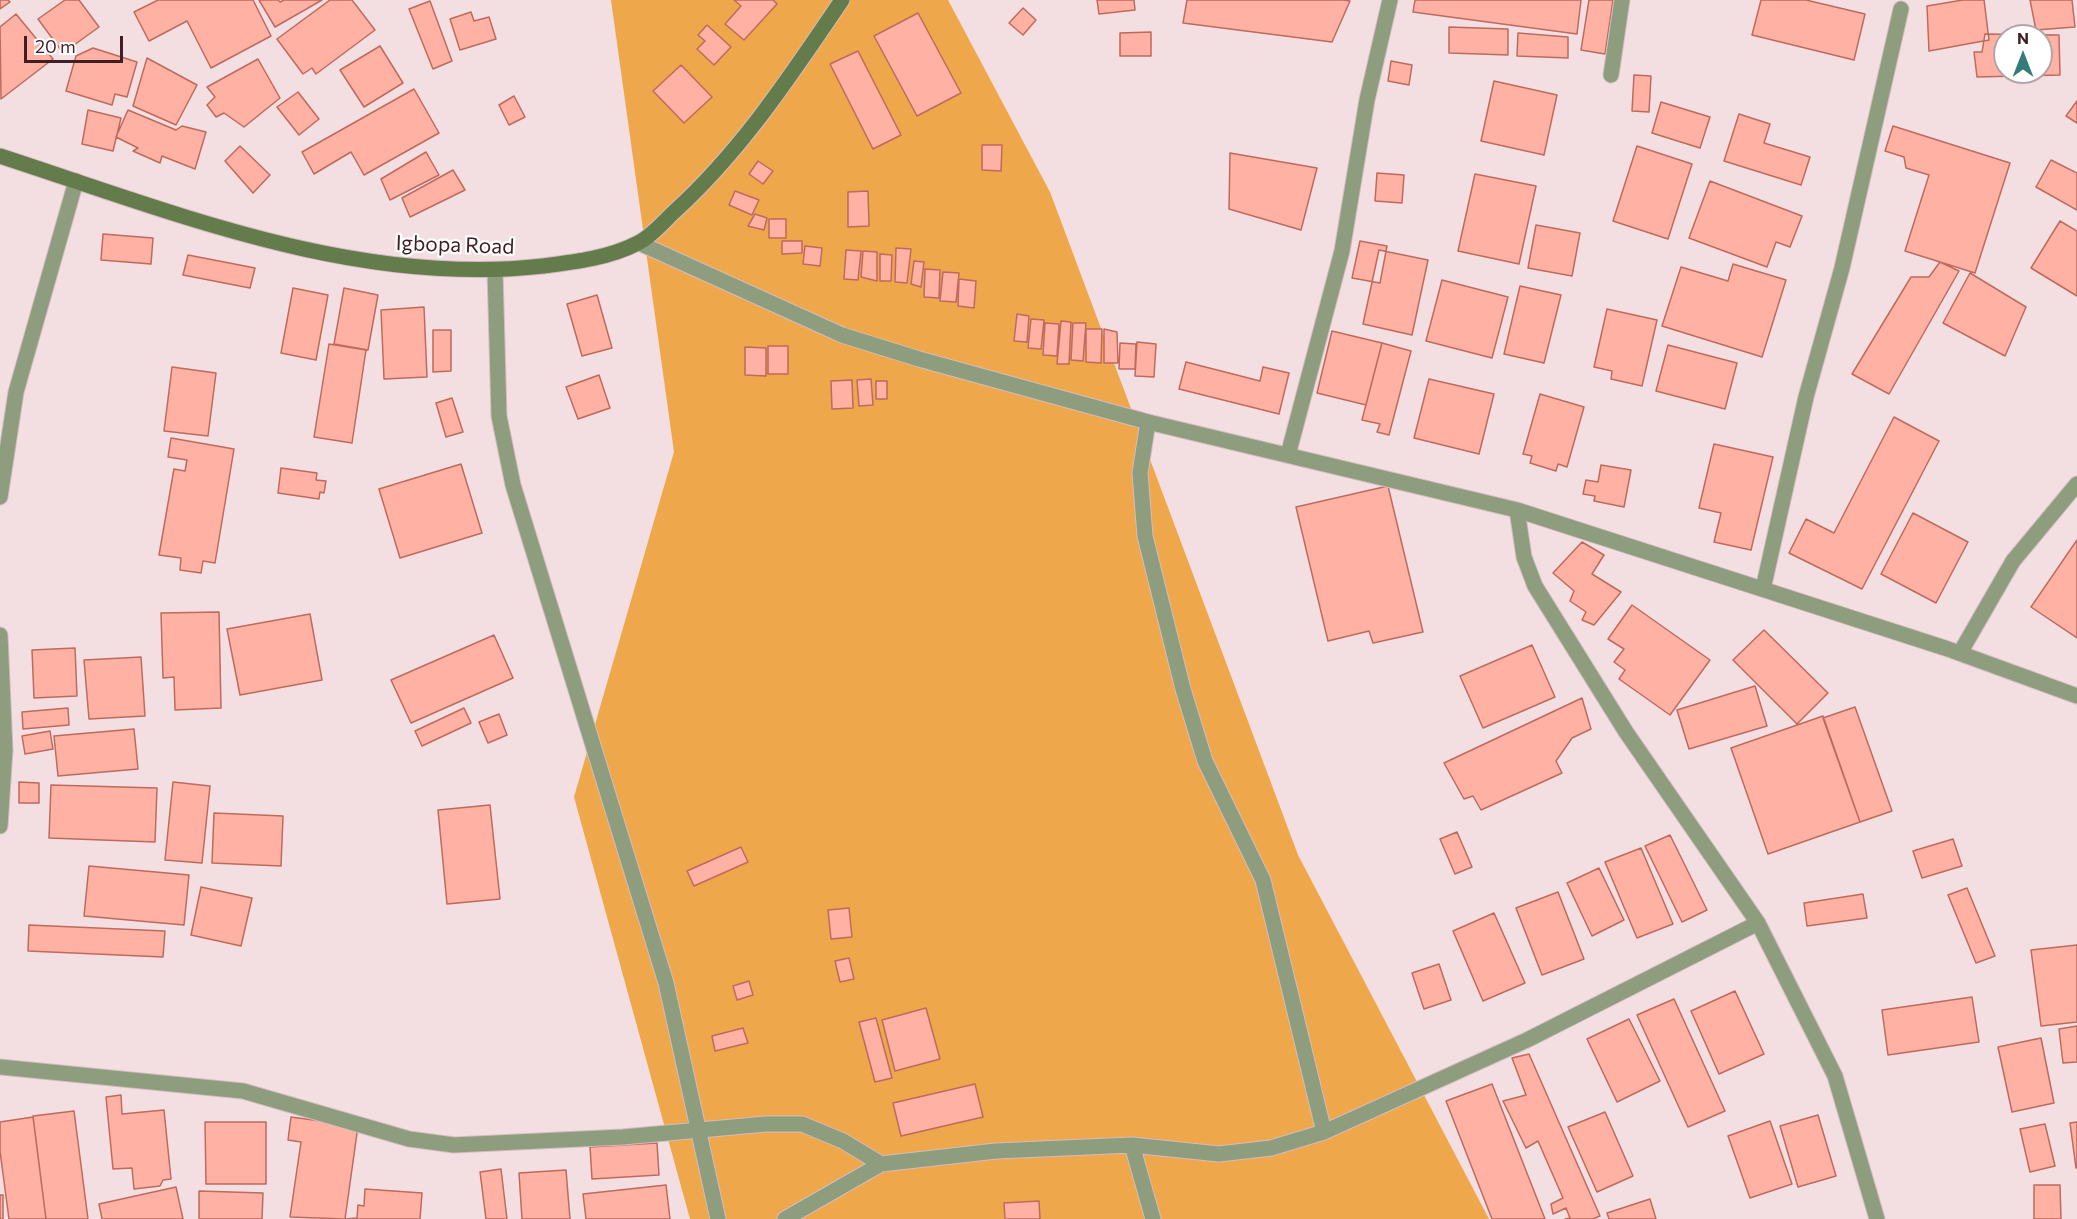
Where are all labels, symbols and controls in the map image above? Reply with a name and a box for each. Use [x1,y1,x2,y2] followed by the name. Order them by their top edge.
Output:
[27,24,126,62] scale bar
[1993,24,2053,84] north arrow
[2017,28,2029,47] text: N
[35,35,76,57] text: 20 m
[395,230,515,260] street label: Igbopa Road

